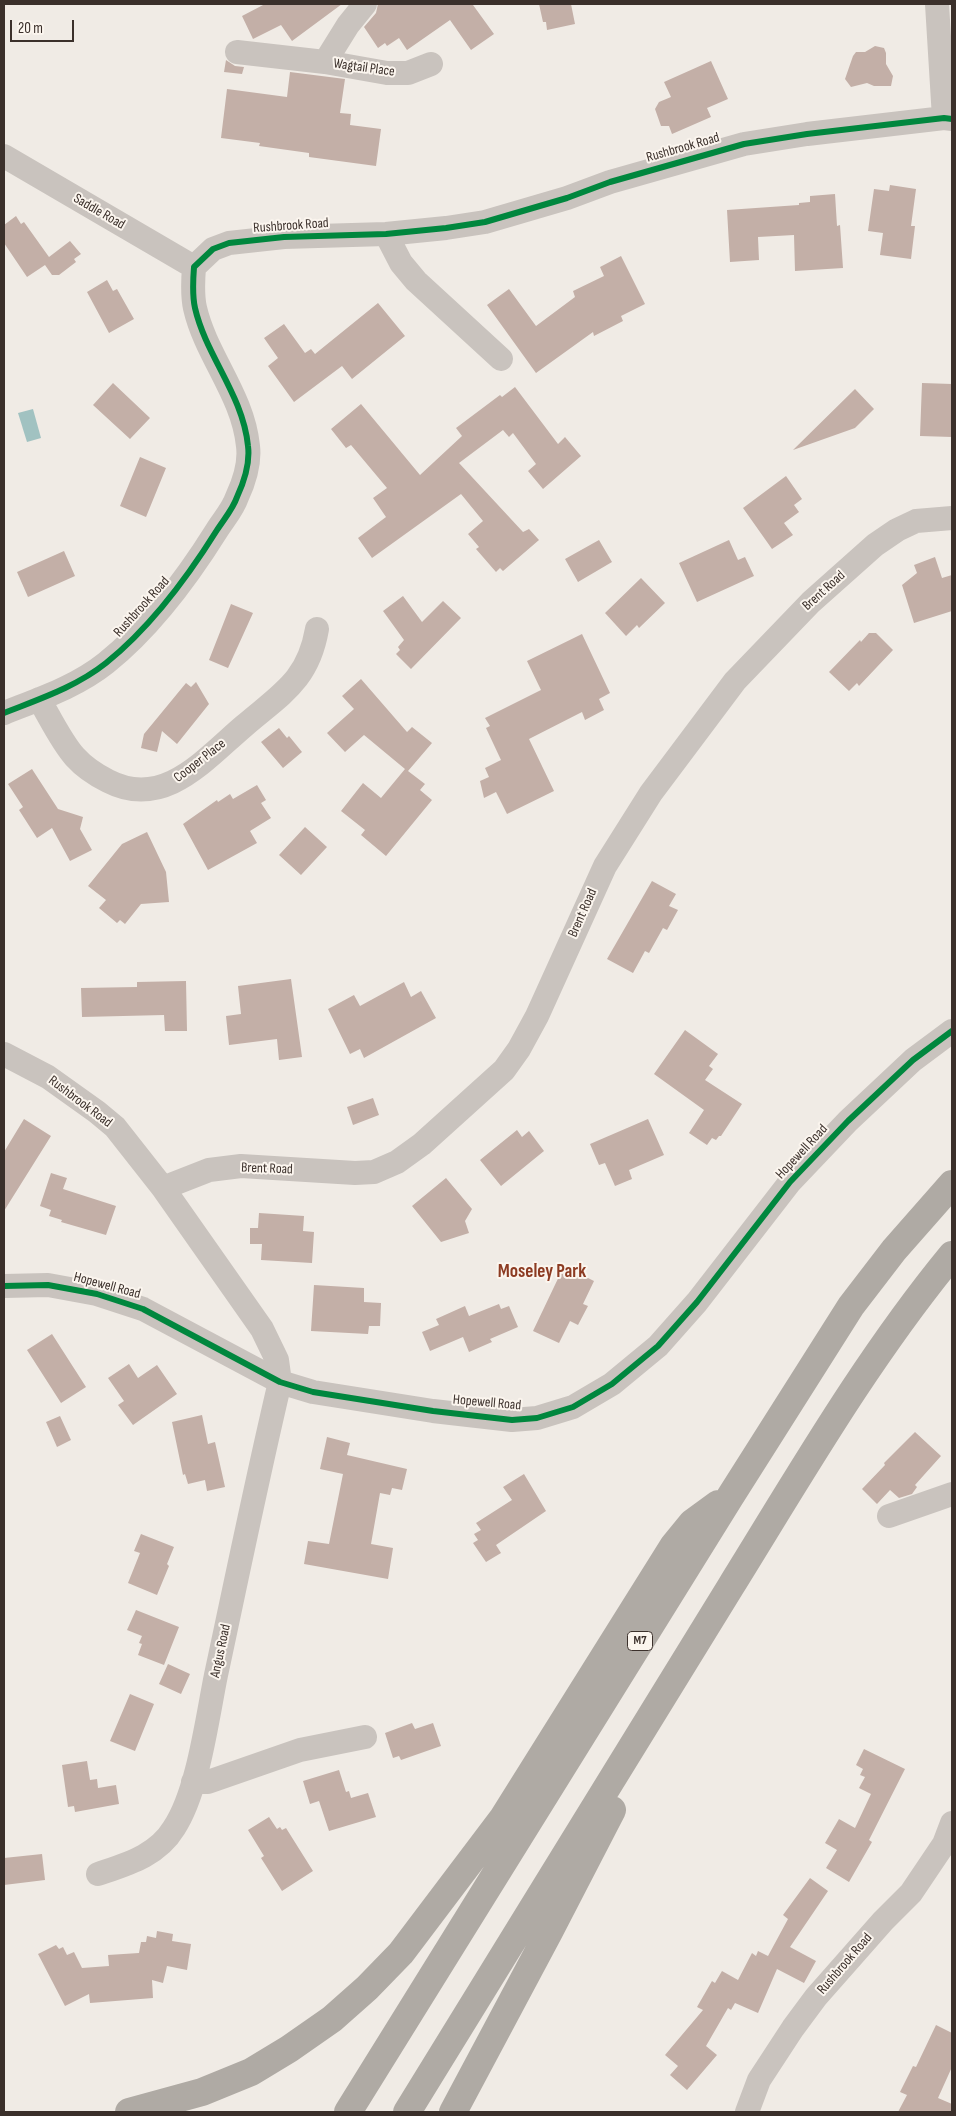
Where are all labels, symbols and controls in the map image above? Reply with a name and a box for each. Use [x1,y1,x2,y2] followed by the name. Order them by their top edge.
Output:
[12,10,76,42] scale bar
[18,19,43,38] text: 20 m
[332,55,396,81] street label: Wagtail Place
[644,130,722,166] street label: Rushbrook Road
[70,191,128,233] street label: Saddle Road
[253,215,329,237] street label: Rushbrook Road
[799,568,849,614] street label: Brent Road
[111,573,173,641] street label: Rushbrook Road
[171,736,229,786] street label: Cooper Place
[565,886,601,940] street label: Brent Road
[45,1073,115,1131] street label: Rushbrook Road
[773,1121,831,1183] street label: Hopewell Road
[241,1160,293,1178] street label: Brent Road
[498,1261,586,1283] district label: Moseley Park
[72,1269,142,1303] street label: Hopewell Road
[452,1392,522,1414] street label: Hopewell Road
[207,1623,235,1679] street label: Angus Road
[628,1632,652,1650] road number: M7
[814,1930,876,1998] street label: Rushbrook Road

